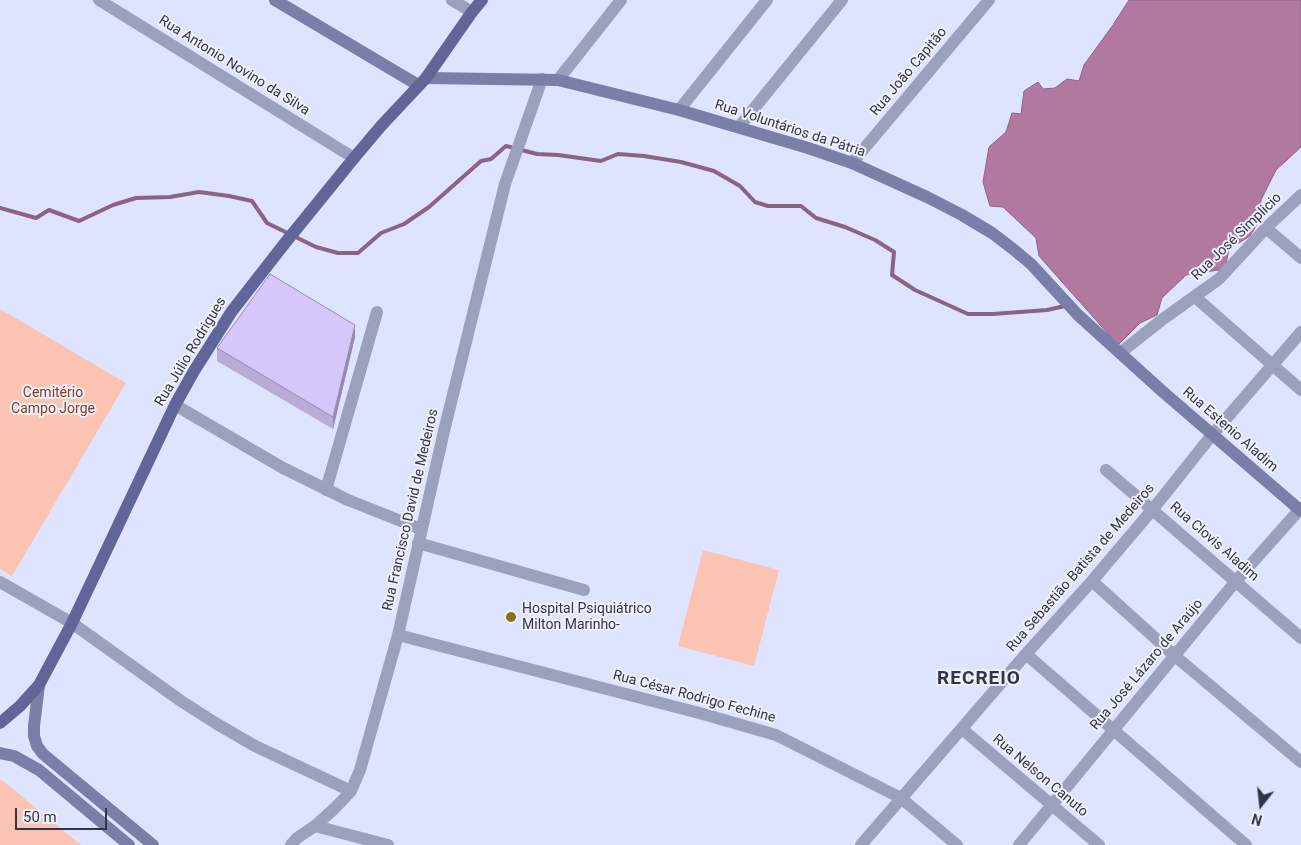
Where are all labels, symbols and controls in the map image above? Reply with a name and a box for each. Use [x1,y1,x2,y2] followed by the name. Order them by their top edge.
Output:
[155,13,313,119] street label: Rua Antonio Novino da Silva
[867,24,951,120] street label: Rua João Capitão
[712,97,868,161] street label: Rua Voluntários da Pátria
[1188,190,1286,284] street label: Rua José Simplicio
[152,295,230,409] street label: Rua Júlio Rodrigues
[1179,384,1281,476] street label: Rua Estenio Aladim
[11,385,95,418] park label: Cemitério Campo Jorge
[380,407,442,613] street label: Rua Francisco David de Medeiros
[1003,481,1159,655] street label: Rua Sebastião Batista de Medeiros
[1166,499,1262,585] street label: Rua Clovis Aladim
[1087,596,1207,734] street label: Rua José Lázaro de Araújo
[522,601,652,634] place label: Hospital Psiquiátrico Milton Marinho-
[504,610,518,624] marker: Hospital Psiquiátrico Milton Marinho-
[611,667,777,727] street label: Rua César Rodrigo Fechine
[936,668,1022,690] district label: RECREIO
[989,731,1091,821] street label: Rua Nelson Canuto
[1236,780,1286,830] north arrow
[18,798,110,830] scale bar
[23,808,57,826] text: 50 m
[1250,810,1264,828] text: N

